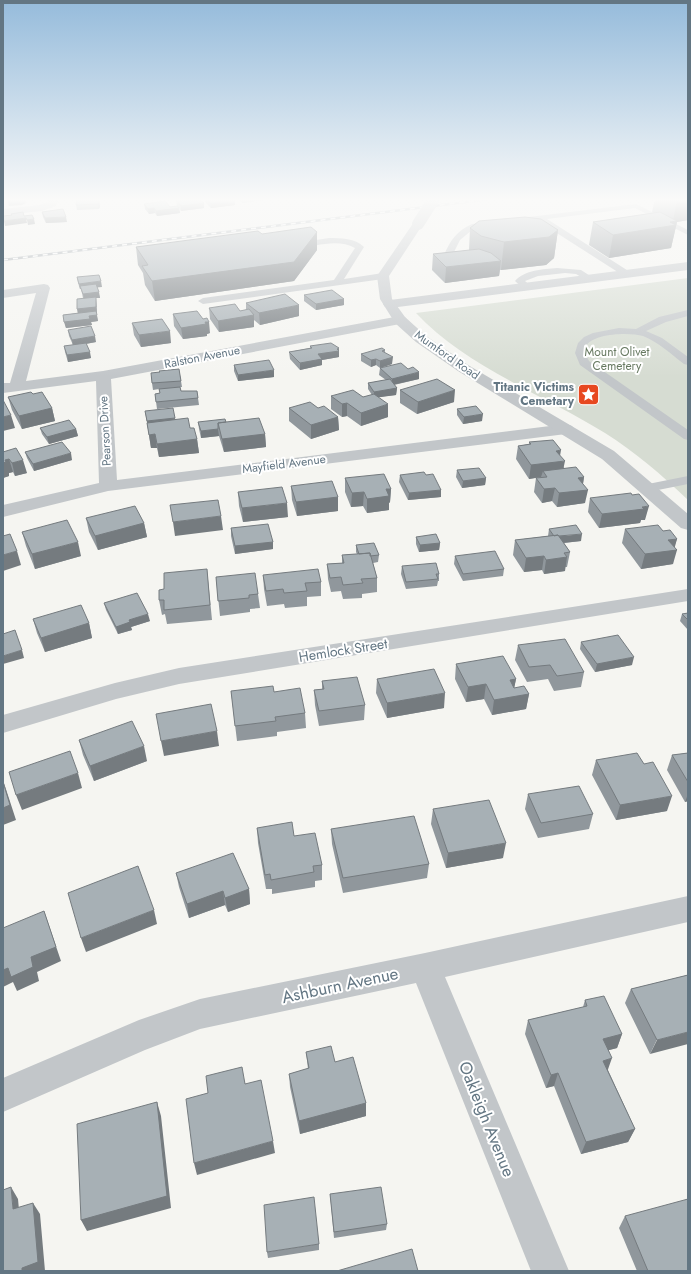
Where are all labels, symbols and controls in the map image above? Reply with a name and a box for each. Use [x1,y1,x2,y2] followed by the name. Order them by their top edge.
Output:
[411,326,483,384] street label: Mumford Road
[163,341,241,373] street label: Ralston Avenue
[585,343,650,375] park label: Mount Olivet Cemetery
[493,378,575,410] place label: Titanic Victims Cemetary
[576,381,602,407] place icon: Titanic Victims Cemetary
[94,395,116,467] street label: Pearson Drive
[241,450,327,478] street label: Mayfield Avenue
[297,633,389,667] street label: Hemlock Street
[280,961,401,1009] street label: Ashburn Avenue
[453,1058,521,1181] street label: Oakleigh Avenue

